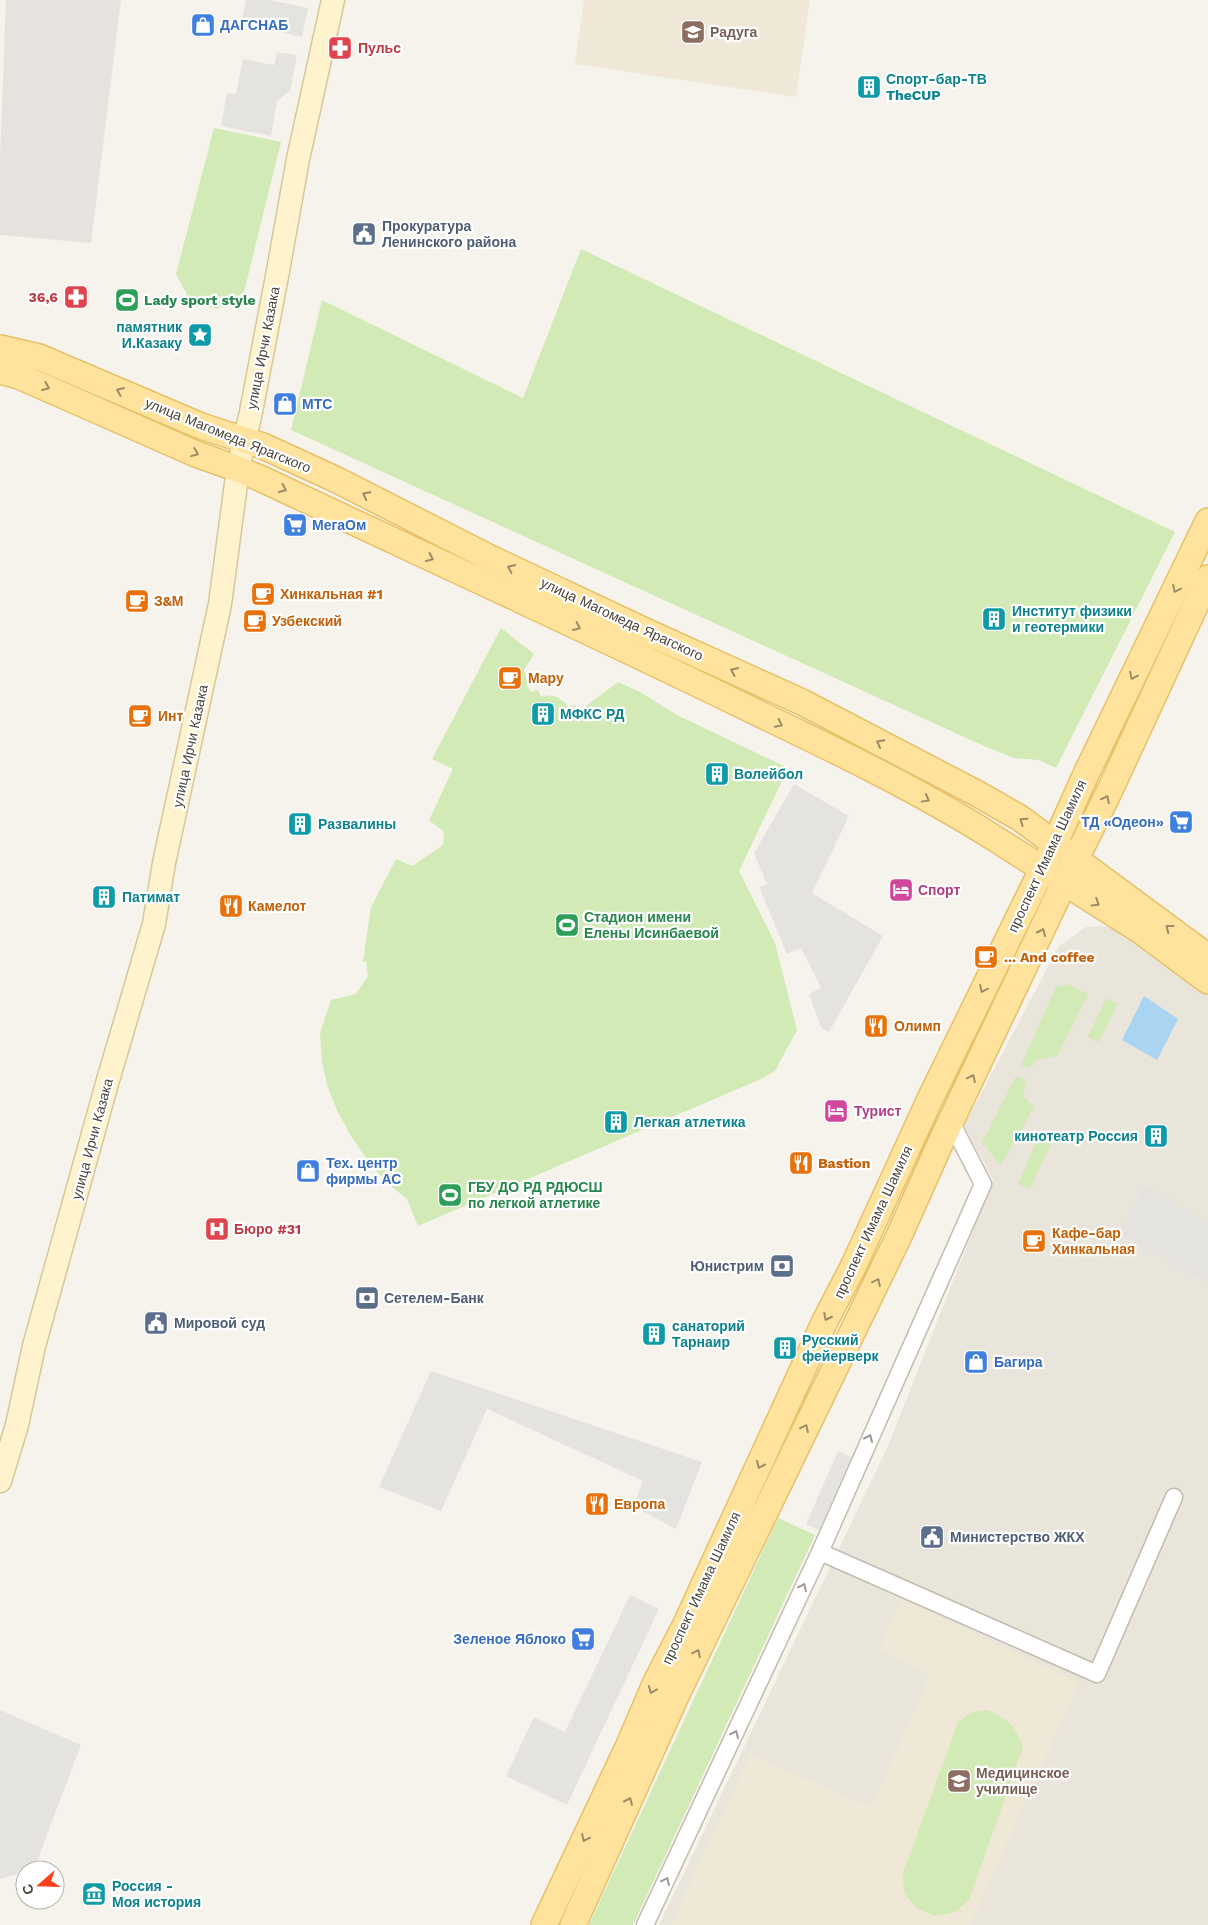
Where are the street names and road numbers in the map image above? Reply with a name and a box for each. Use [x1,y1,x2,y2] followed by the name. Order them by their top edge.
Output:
[243,285,283,411] street label: улица Ирчи Казака
[143,394,313,476] street label: улица Магомеда Ярагского
[538,574,706,664] street label: улица Магомеда Ярагского
[169,683,211,809] street label: улица Ирчи Казака
[1005,777,1089,935] street label: проспект Имама Шамиля
[68,1076,116,1201] street label: улица Ирчи Казака
[831,1143,915,1301] street label: проспект Имама Шамиля
[659,1509,743,1667] street label: проспект Имама Шамиля

